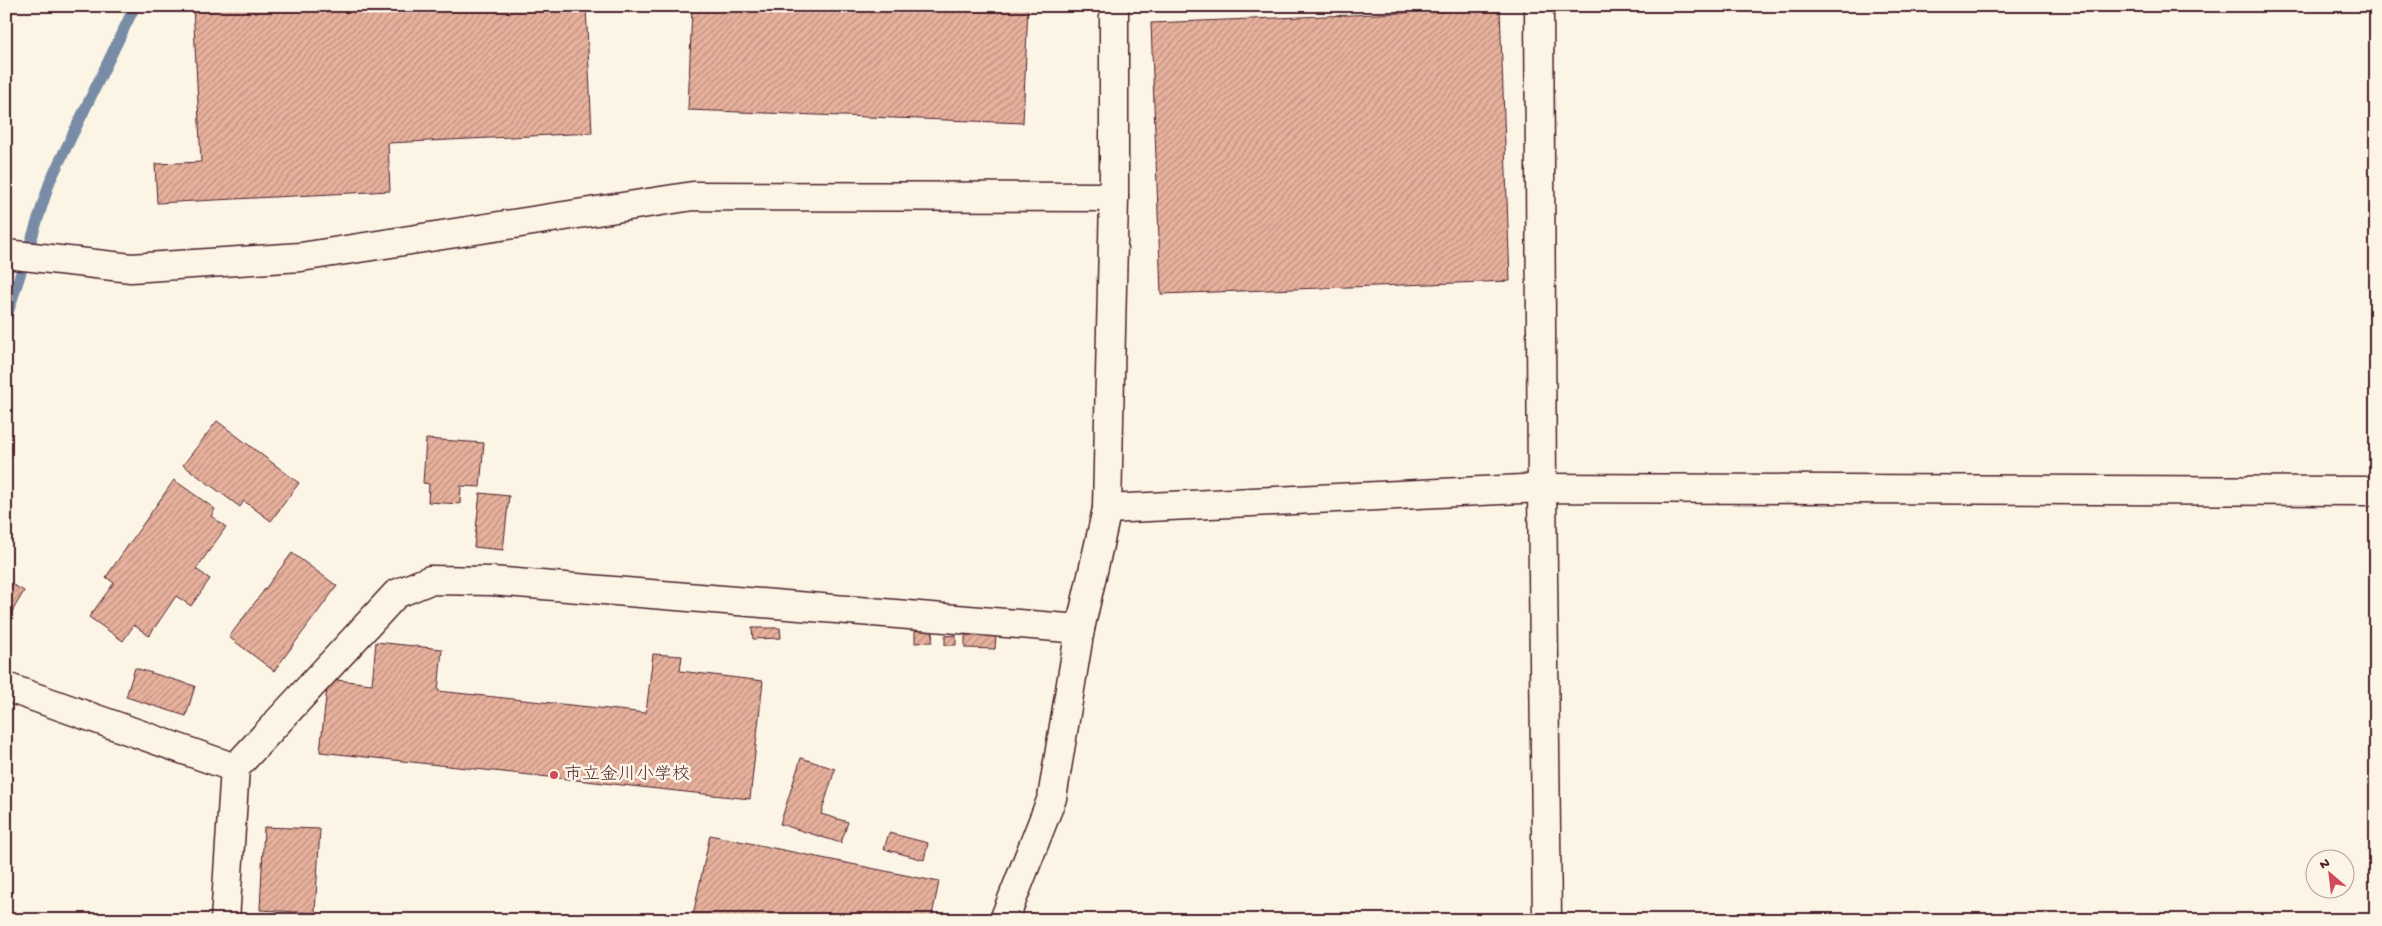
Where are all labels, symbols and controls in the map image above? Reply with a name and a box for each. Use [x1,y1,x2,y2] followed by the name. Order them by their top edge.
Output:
[564,764,690,786] place label: 市立金川小学校
[548,769,560,781] marker: 市立金川小学校
[2304,848,2354,898] north arrow
[2317,855,2333,874] text: N

